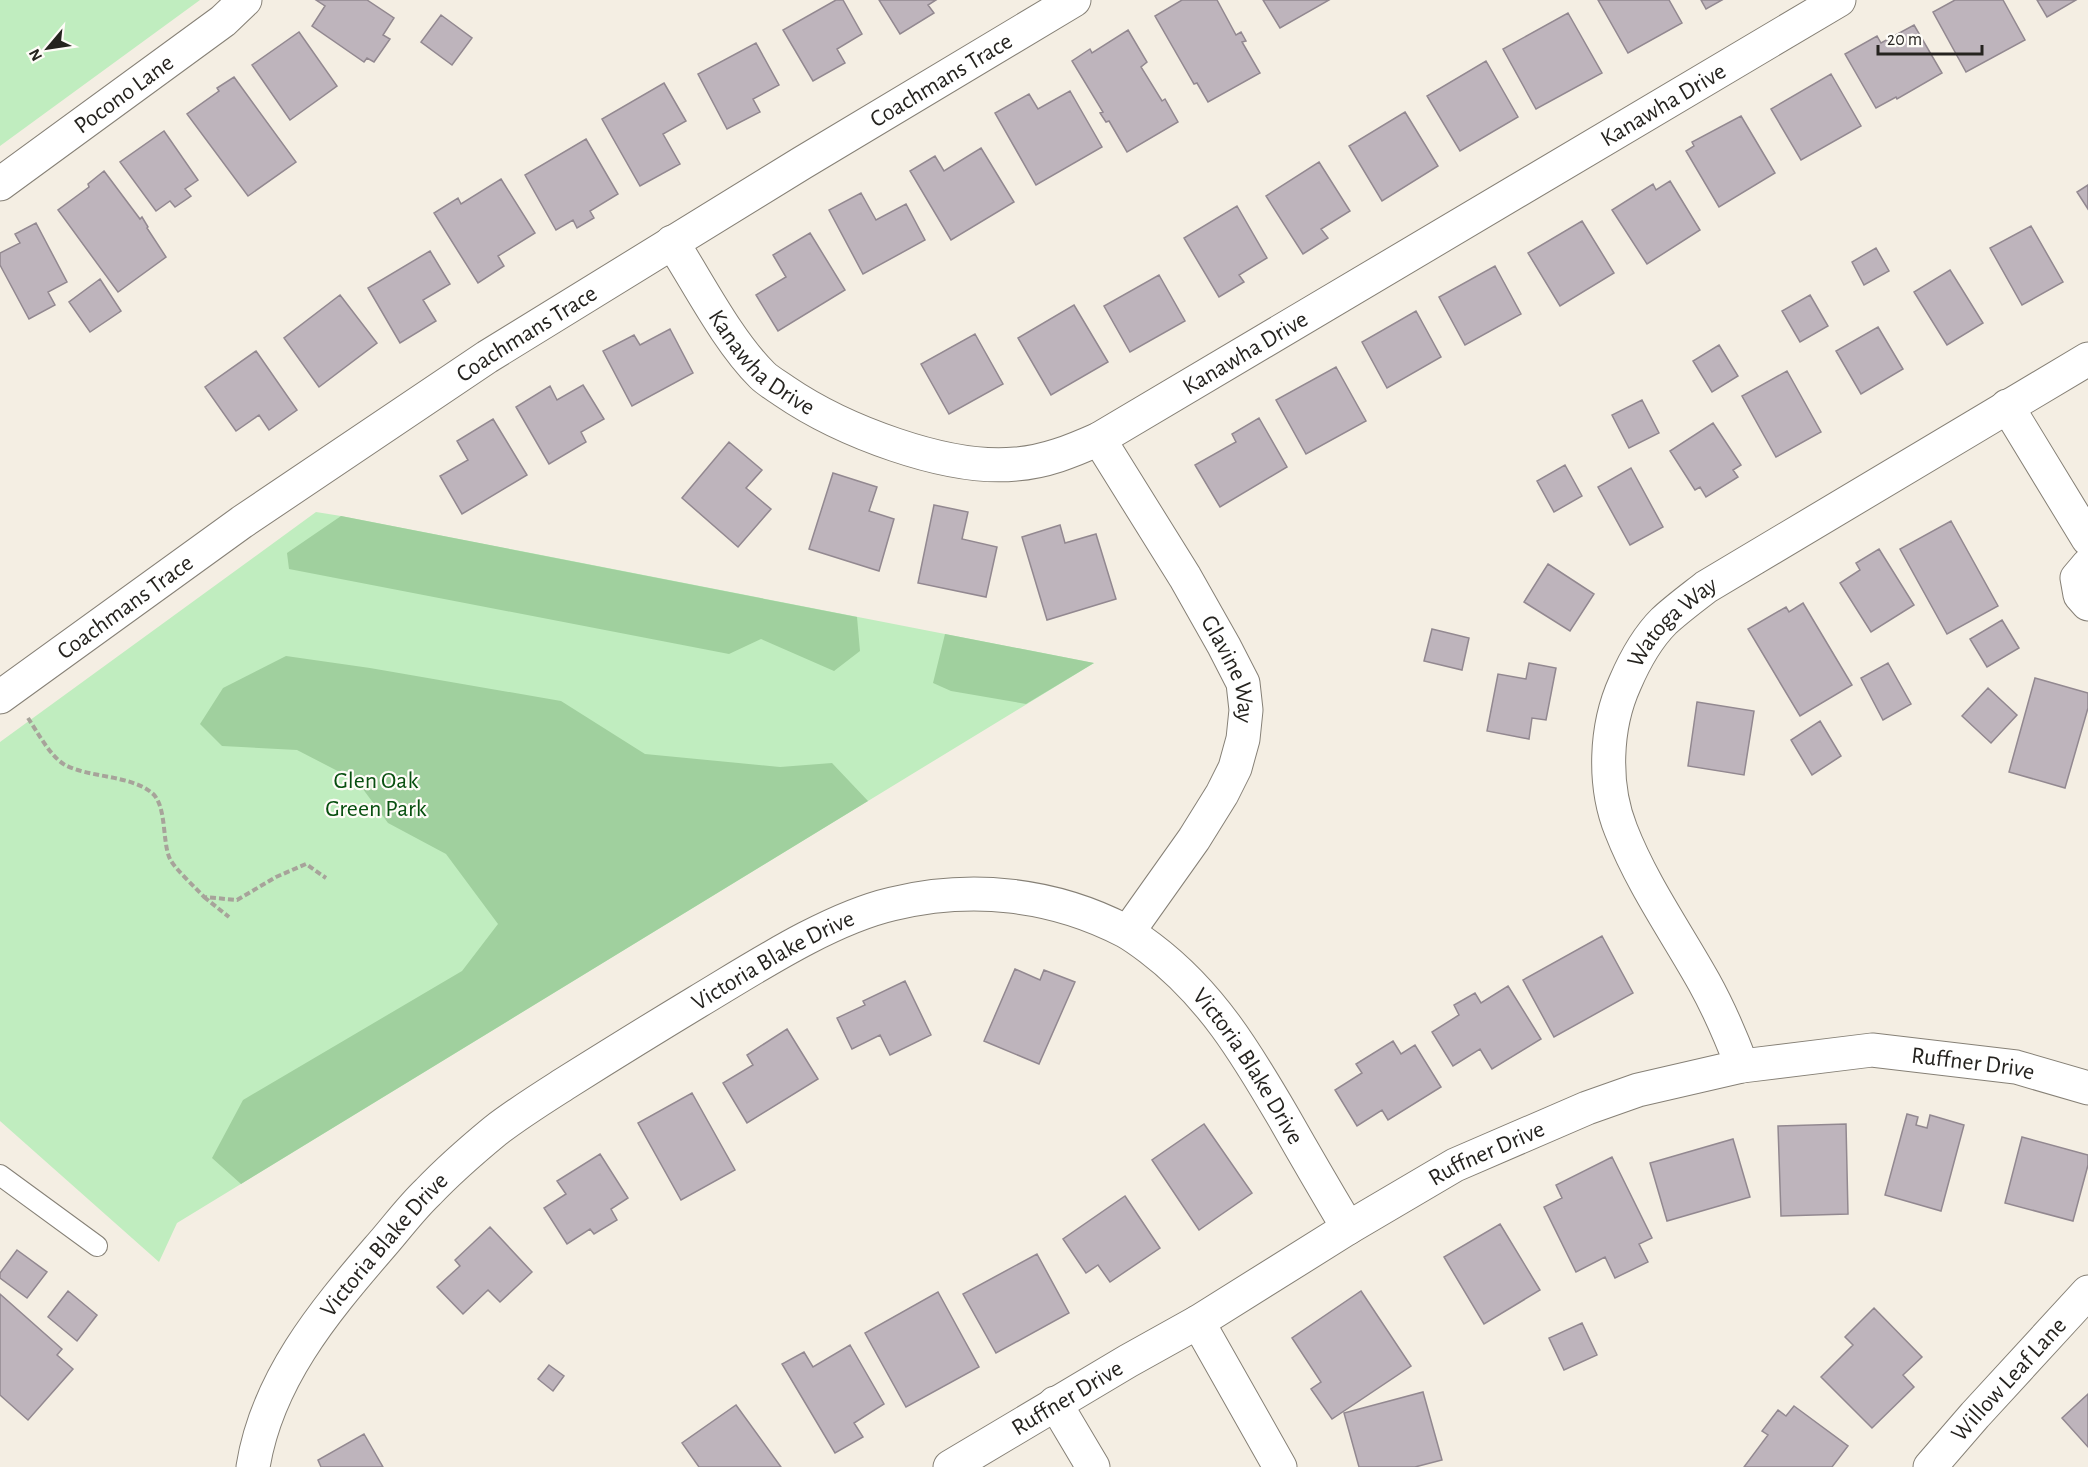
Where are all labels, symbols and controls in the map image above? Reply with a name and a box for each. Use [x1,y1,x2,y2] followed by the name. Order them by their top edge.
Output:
[18,18,78,78] north arrow
[1878,18,1982,56] scale bar
[866,29,1017,132] street label: Coachmans Trace
[1887,31,1922,49] text: 20 m
[26,46,45,64] text: N
[70,50,178,139] street label: Pocono Lane
[1597,59,1730,152] street label: Kanawha Drive
[452,281,601,387] street label: Coachmans Trace
[703,306,819,420] street label: Kanawha Drive
[1179,307,1312,399] street label: Kanawha Drive
[53,551,198,664] street label: Coachmans Trace
[1624,572,1721,672] street label: Watoga Way
[1196,611,1257,724] street label: Glavine Way
[325,769,427,821] park label: Glen Oak Green Park
[688,906,858,1015] street label: Victoria Blake Drive
[1188,984,1307,1149] street label: Victoria Blake Drive
[1910,1044,2038,1085] street label: Ruffner Drive
[1425,1117,1548,1191] street label: Ruffner Drive
[316,1168,453,1322] street label: Victoria Blake Drive
[1947,1313,2071,1446] street label: Willow Leaf Lane
[1008,1356,1127,1440] street label: Ruffner Drive

